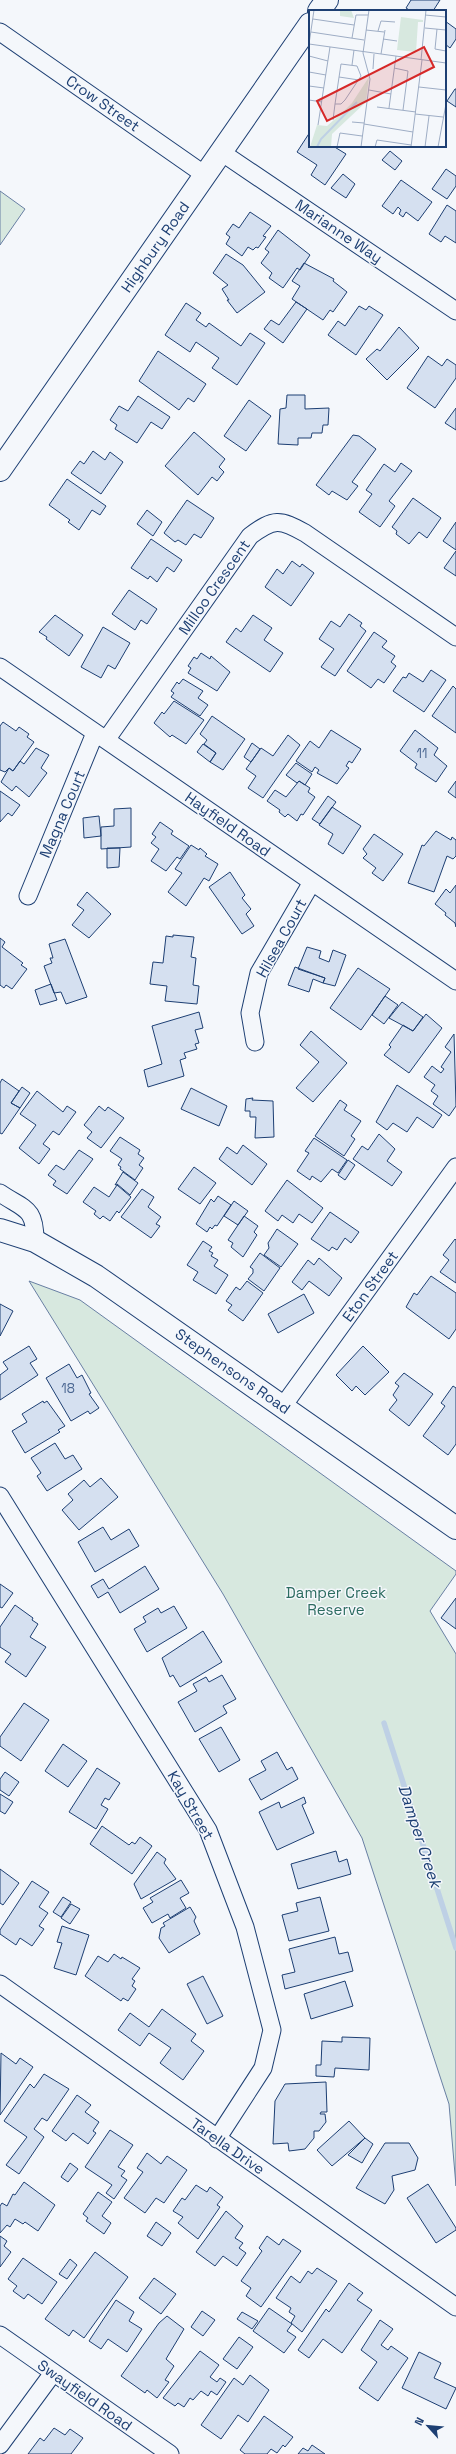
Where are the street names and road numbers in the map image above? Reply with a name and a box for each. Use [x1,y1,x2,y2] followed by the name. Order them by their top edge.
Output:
[62,71,144,135] street label: Crow Street
[292,195,386,267] street label: Marianne Way
[117,198,193,296] street label: Highbury Road
[174,536,254,638] street label: Milloo Crescent
[35,767,89,861] street label: Magna Court
[181,787,275,861] street label: Hayfield Road
[252,895,310,981] street label: Hilsea Court
[338,1247,402,1325] street label: Eton Street
[172,1324,294,1418] street label: Stephensons Road
[164,1767,218,1843] street label: Kay Street
[187,2114,269,2179] street label: Tarella Drive
[34,2355,136,2435] street label: Swayfield Road

